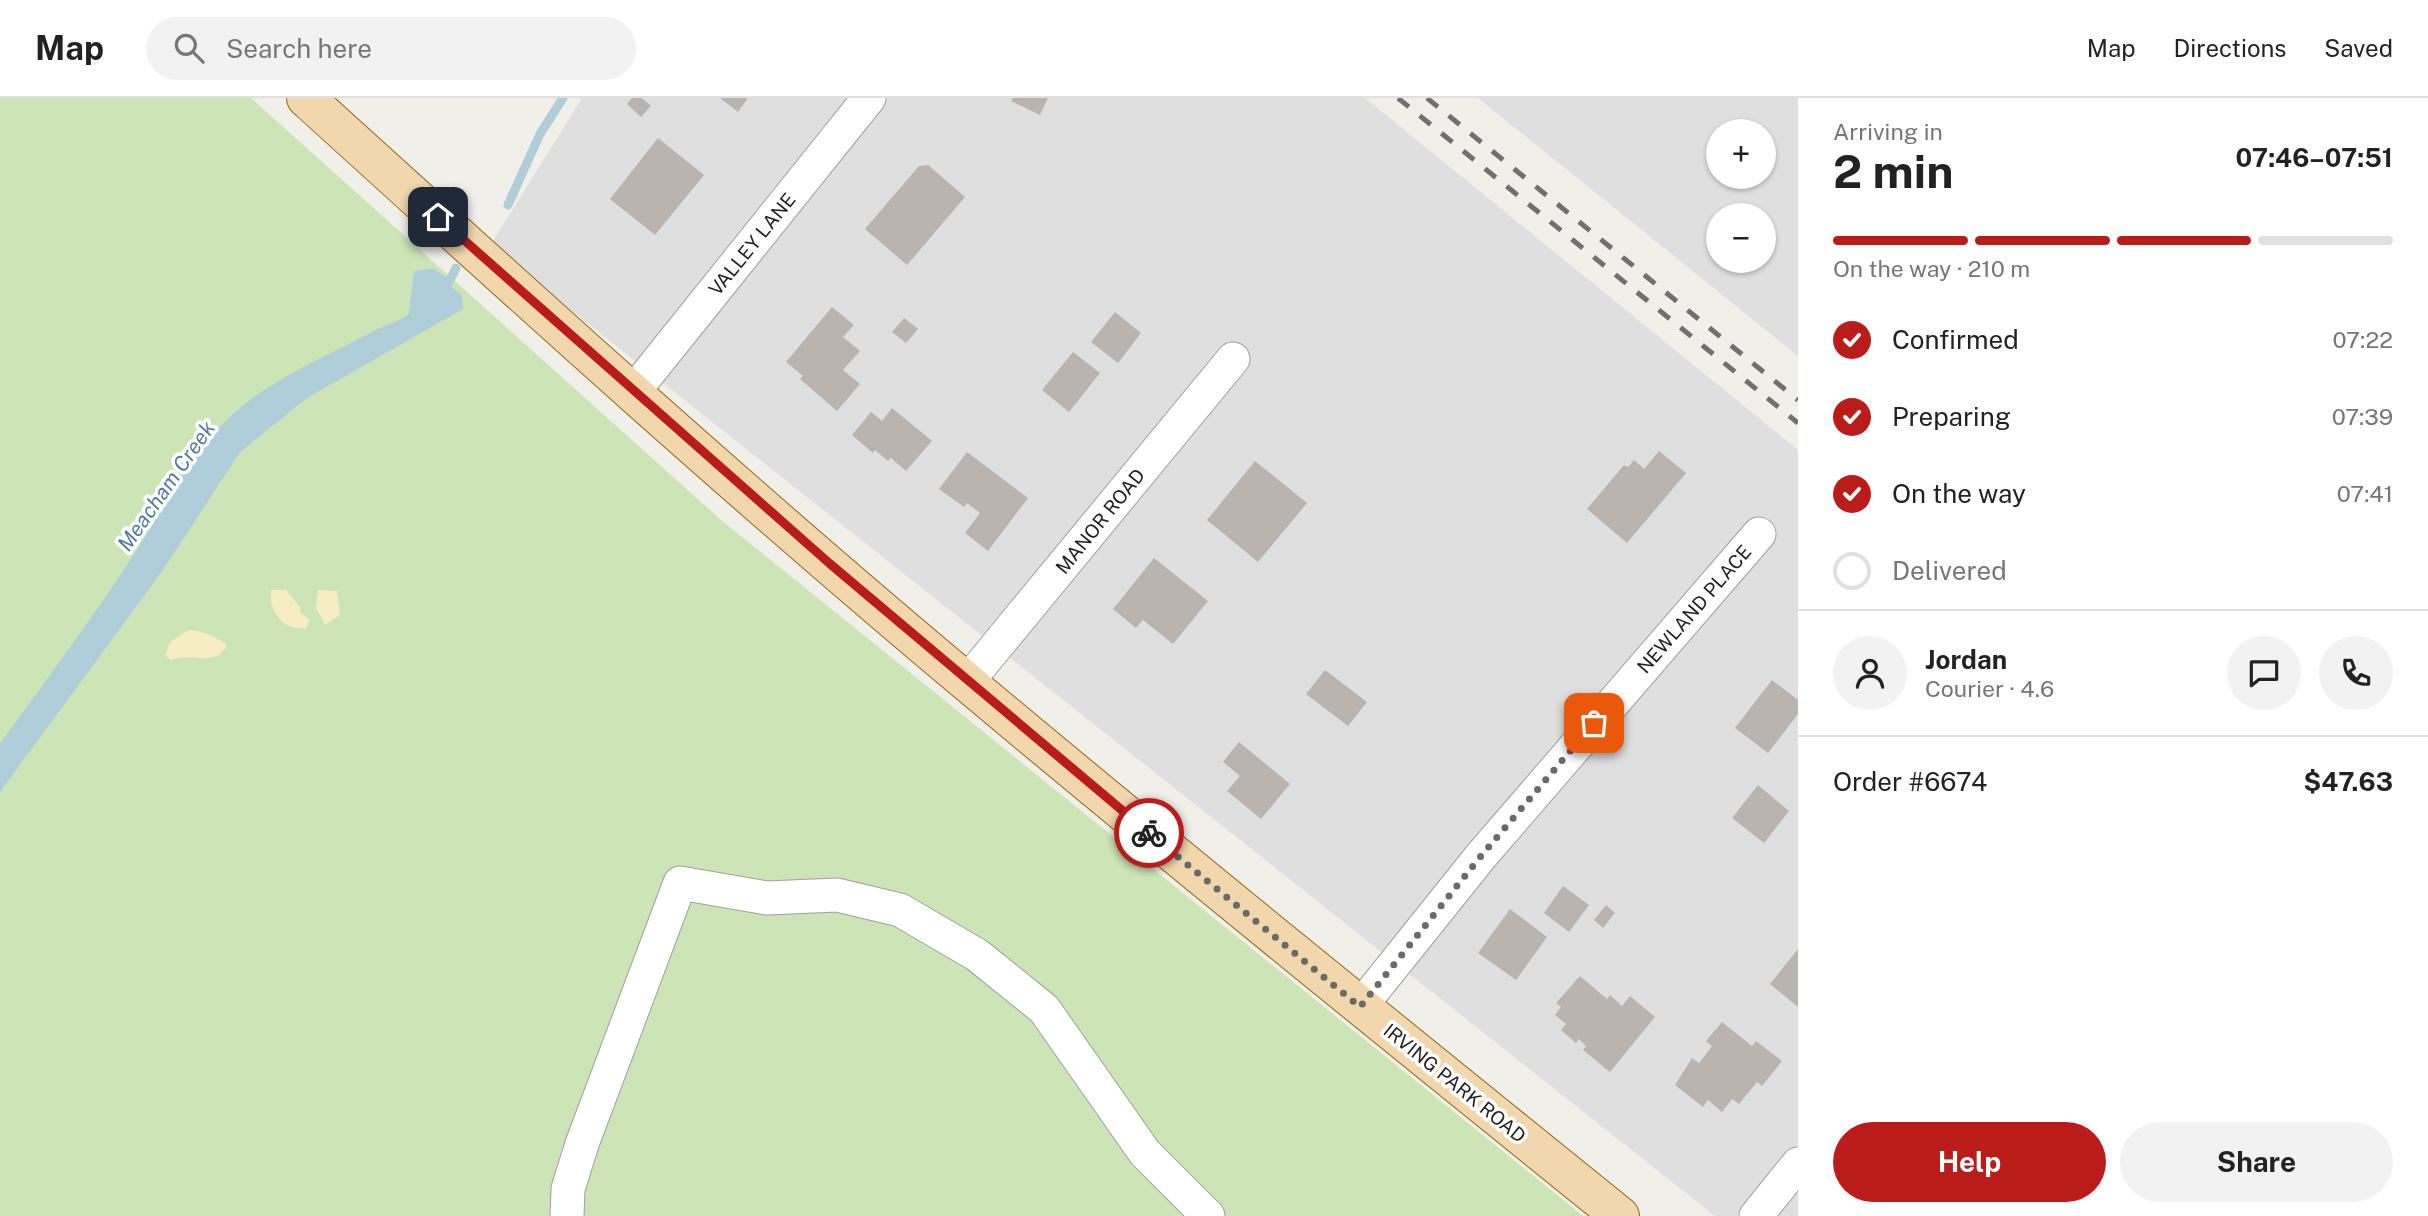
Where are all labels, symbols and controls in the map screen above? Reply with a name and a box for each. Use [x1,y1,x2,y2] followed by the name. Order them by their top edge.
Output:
[146,17,636,80] search box
[35,29,104,67] text: Map
[170,29,208,67] icon: search
[226,33,372,64] text: Search here
[2087,34,2136,62] text: Map
[2174,34,2286,62] text: Directions
[2324,34,2393,62] text: Saved
[1833,118,1943,145] text: Arriving in
[1706,119,1776,273] map controls
[1706,119,1776,189] button: +
[2236,142,2393,173] text: 07:46–07:51
[1833,144,1953,198] text: 2 min
[408,187,468,247] pin
[704,189,800,299] street label: VALLEY LANE
[419,198,457,236] icon: home
[1706,203,1776,273] button: −
[1833,255,2030,282] text: On the way · 210 m
[1833,321,1871,359] icon: check
[1892,324,2019,355] text: Confirmed
[2332,326,2393,353] text: 07:22
[1833,398,1871,436] icon: check
[1892,401,2011,432] text: Preparing
[2332,403,2393,430] text: 07:39
[112,416,220,556] water label: Meacham Creek
[1051,464,1149,578] street label: MANOR ROAD
[1833,475,1871,513] icon: check
[1892,478,2026,509] text: On the way
[2337,480,2393,507] text: 07:41
[1632,541,1756,677] street label: NEWLAND PLACE
[1892,555,2007,586] text: Delivered
[1833,636,1907,710] button: person
[2227,636,2301,710] button: chat
[2319,636,2393,710] button: phone
[1925,644,2007,675] text: Jordan
[1925,675,2054,702] text: Courier · 4.6
[1564,693,1624,753] pin
[1575,704,1613,742] icon: bag
[1833,766,1987,797] text: Order #6674
[2304,766,2393,797] text: $47.63
[1114,798,1184,868] courier
[1130,814,1168,852] icon: bike
[1380,1019,1530,1147] street label: IRVING PARK ROAD
[1833,1122,2106,1202] button: Help
[2120,1122,2393,1202] button: Share

